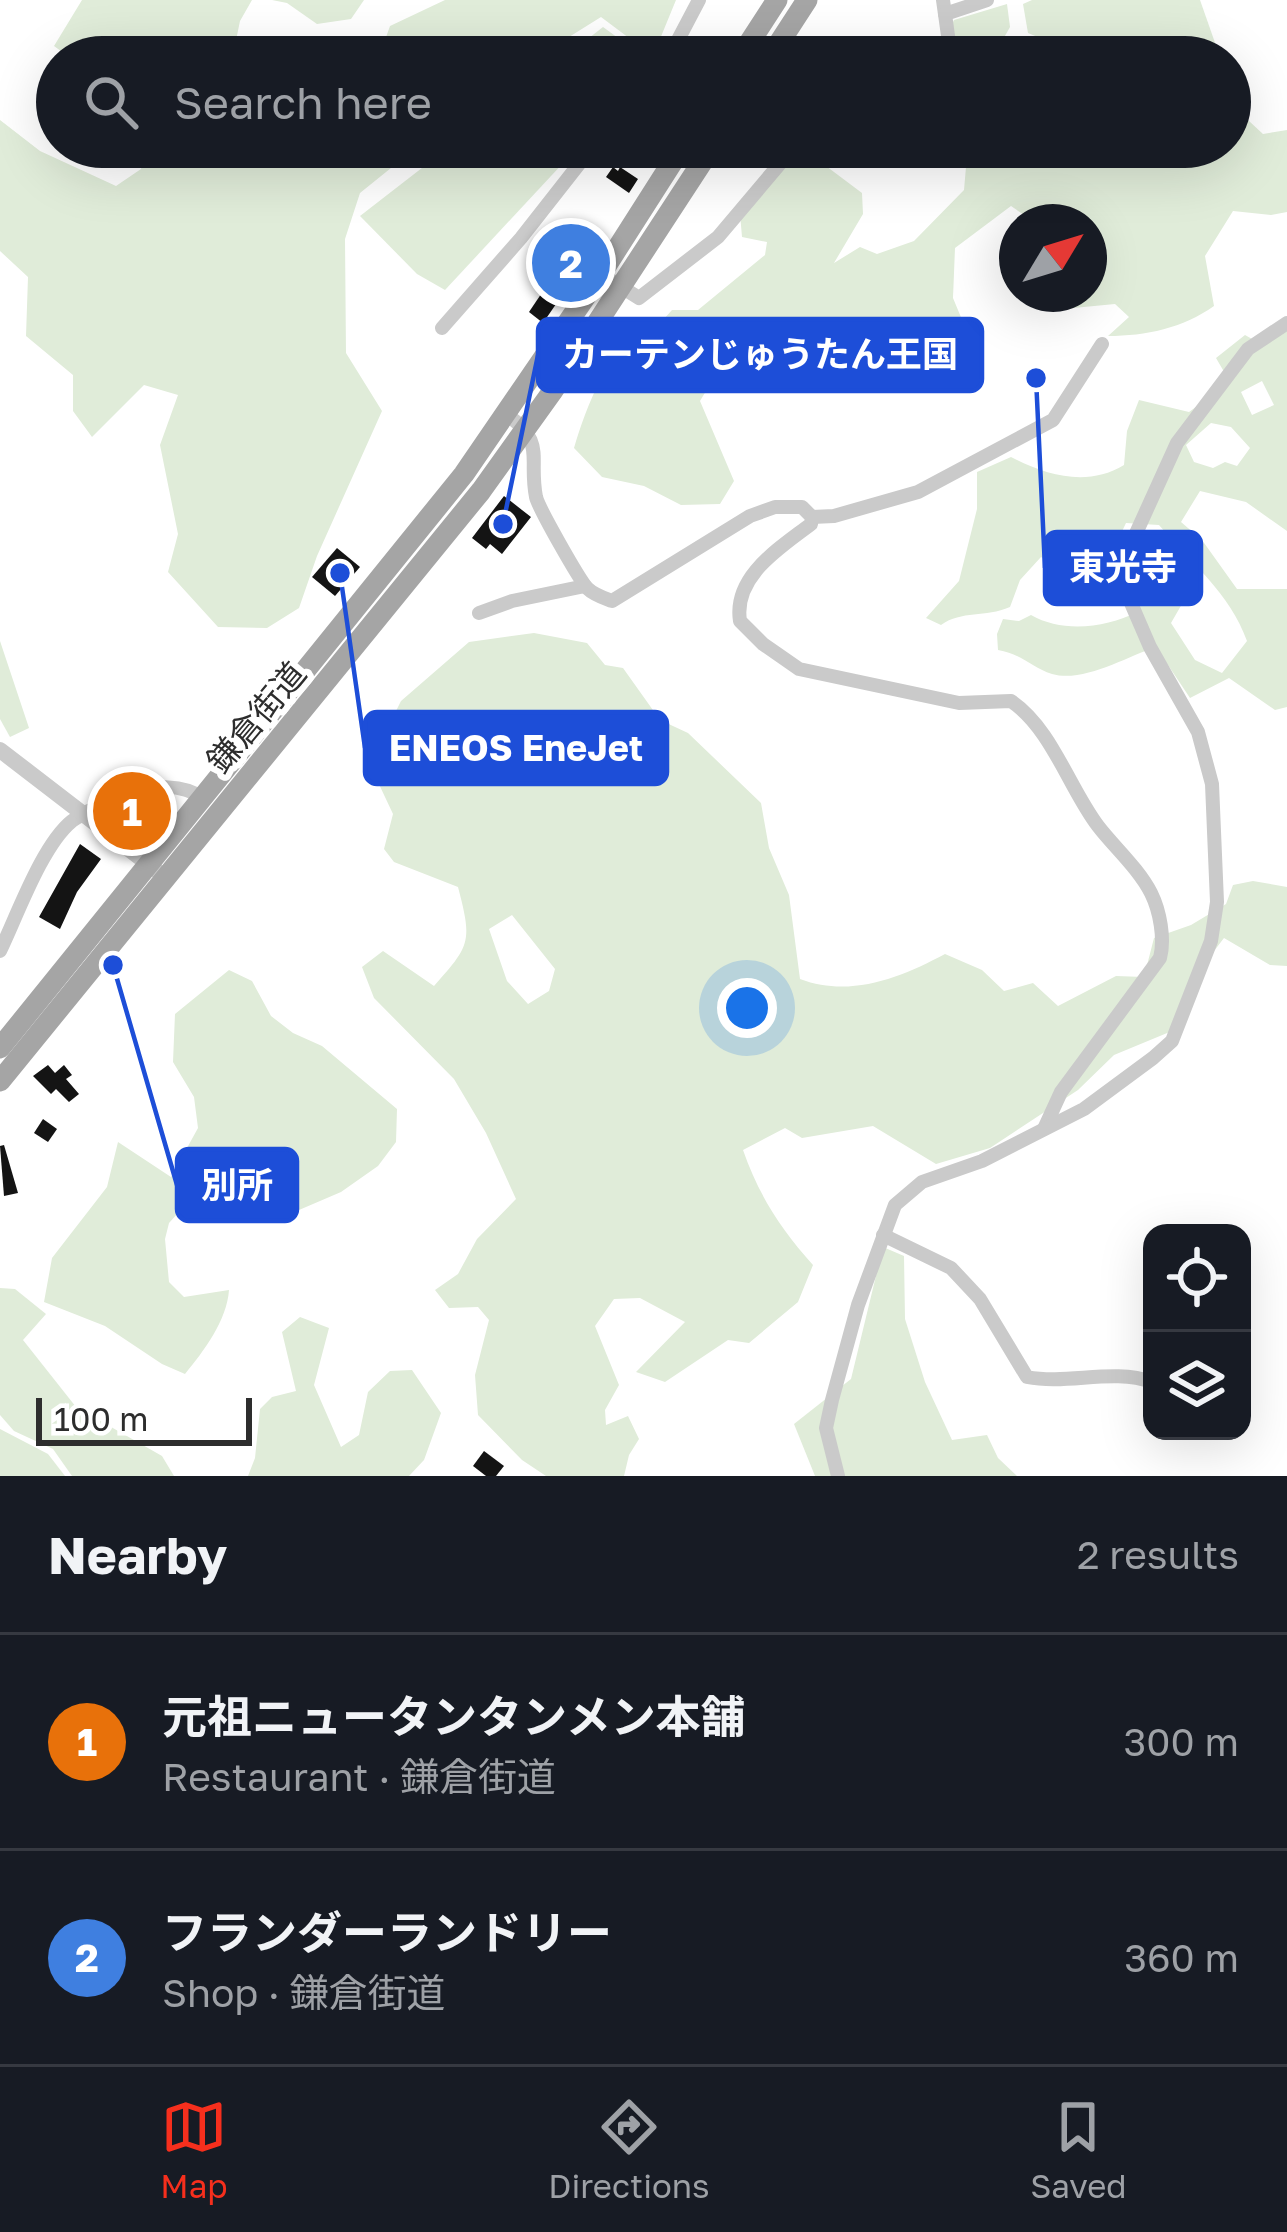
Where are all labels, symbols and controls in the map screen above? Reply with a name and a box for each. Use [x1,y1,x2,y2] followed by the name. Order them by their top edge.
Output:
[36,36,1251,168] search box
[78,69,144,135] icon: search
[174,75,432,129] text: Search here
[999,204,1107,312] north arrow
[532,218,610,308] pin: 2
[538,319,982,391] callout: カーテンじゅうたん王国
[562,332,958,375] text: カーテンじゅうたん王国
[1045,532,1201,604] callout: 東光寺
[1069,545,1177,588] text: 東光寺
[198,654,313,780] street label: 鎌倉街道
[365,712,667,784] callout: ENEOS EneJet
[389,726,643,769] text: ENEOS EneJet
[93,766,171,856] pin: 1
[717,978,777,1038] your location
[177,1149,297,1221] callout: 別所
[201,1163,273,1206] text: 別所
[1143,1224,1251,1440] map controls
[1143,1224,1251,1332] button: locate
[1143,1332,1251,1440] button: layers
[36,1392,252,1445] scale bar
[54,1399,148,1438] text: 100 m
[48,1524,227,1585] text: Nearby
[1077,1531,1239,1578] text: 2 results
[162,1689,746,1743] text: 元祖ニュータンタンメン本舗
[77,1718,97,1765] text: 1
[1124,1718,1239,1765] text: 300 m
[162,1753,556,1800] text: Restaurant · 鎌倉街道
[162,1905,612,1959] text: フランダーランドリー
[75,1934,99,1981] text: 2
[1124,1934,1239,1981] text: 360 m
[162,1969,446,2016] text: Shop · 鎌倉街道
[160,2094,228,2205] tab: Map
[548,2094,710,2205] tab: Directions
[1030,2094,1127,2205] tab: Saved

